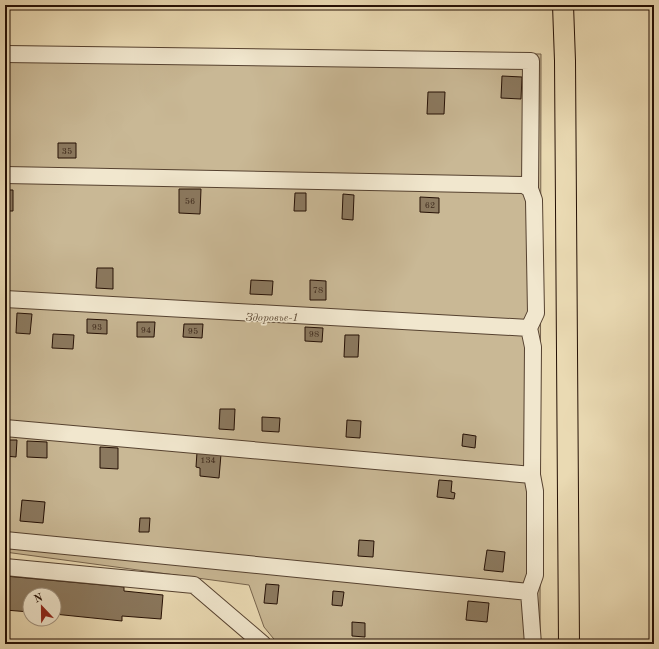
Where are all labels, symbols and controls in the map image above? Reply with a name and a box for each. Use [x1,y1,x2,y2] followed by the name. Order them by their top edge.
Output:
[62,147,72,156] house number: 35
[185,197,195,206] house number: 56
[425,201,435,210] house number: 62
[313,286,323,295] house number: 78
[245,312,299,324] park label: Здоровье-1
[92,323,102,332] house number: 93
[141,326,151,335] house number: 94
[188,327,198,336] house number: 95
[309,330,319,339] house number: 98
[200,456,216,465] house number: 134
[22,587,62,627] north arrow
[33,592,45,606] text: N

